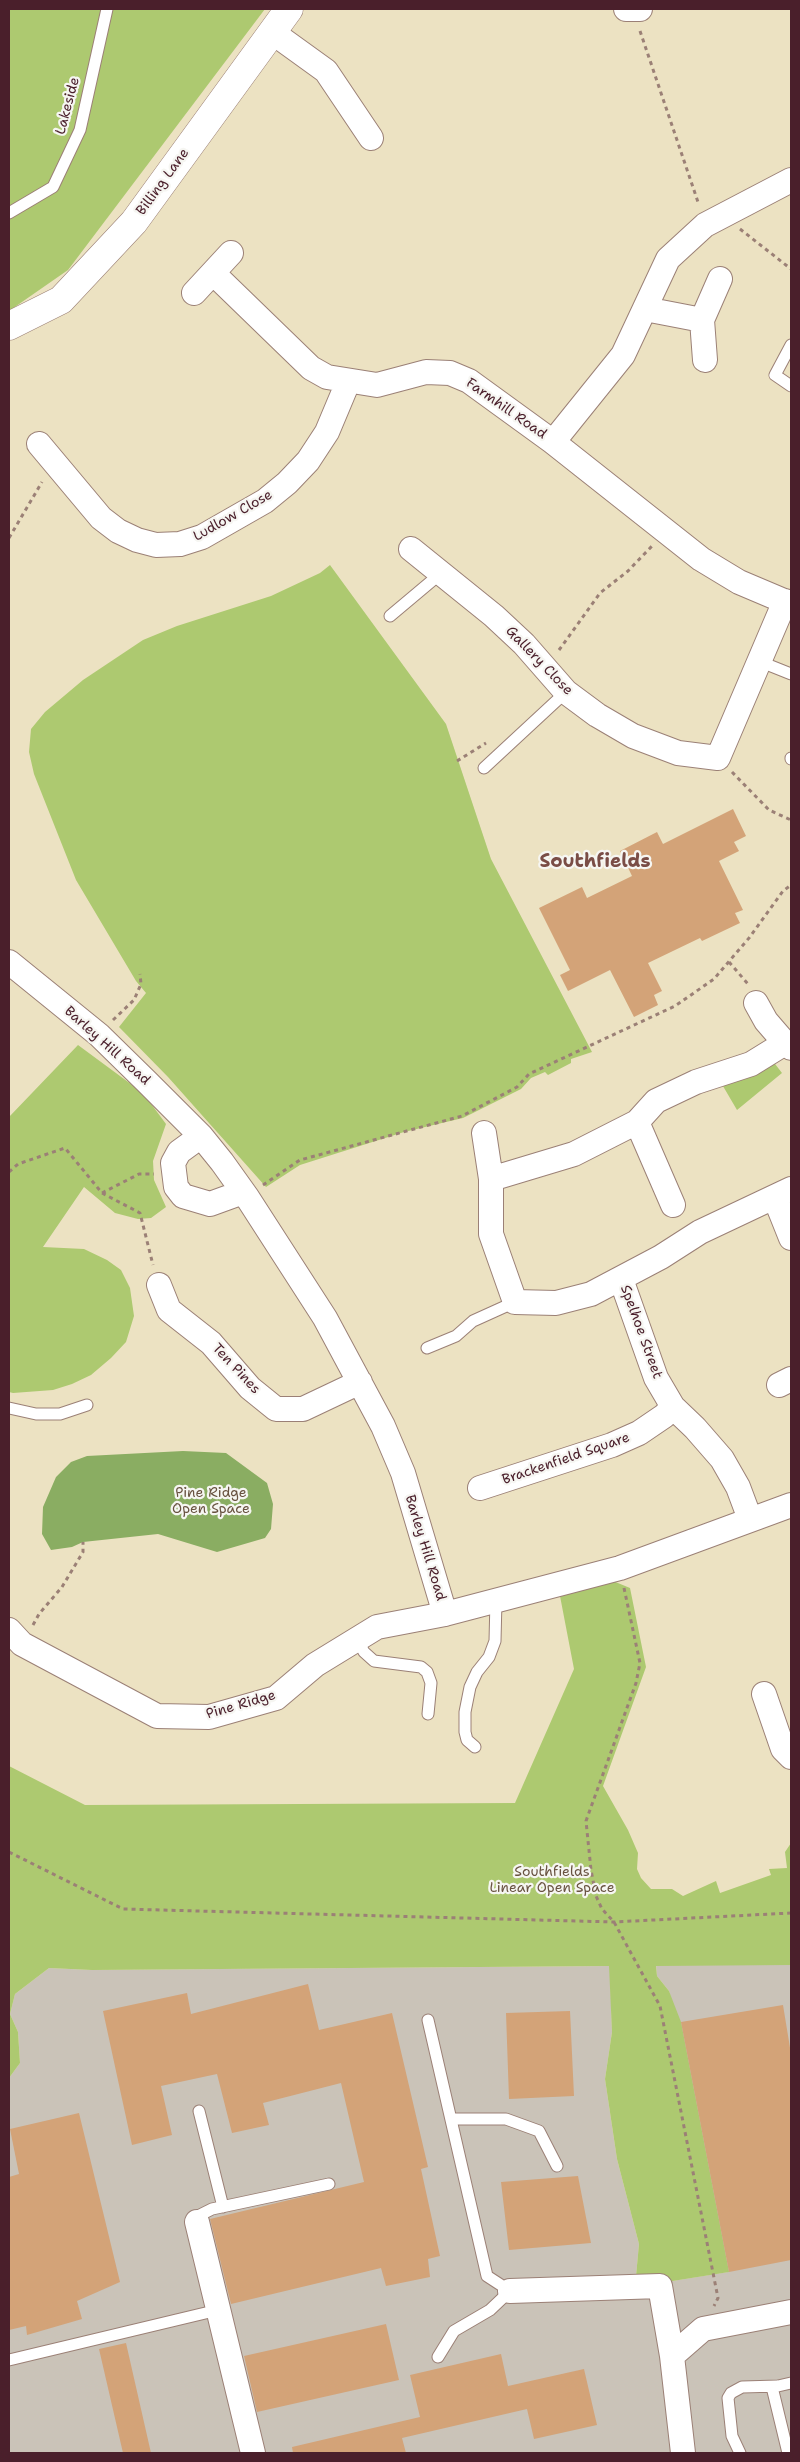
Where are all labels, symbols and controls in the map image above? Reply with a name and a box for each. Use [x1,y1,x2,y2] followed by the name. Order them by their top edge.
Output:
[52,76,84,136] street label: Lakeside
[133,145,193,219] street label: Billing Lane
[462,375,550,443] street label: Farmhill Road
[190,487,276,545] street label: Ludlow Close
[502,623,576,699] street label: Gallery Close
[539,851,651,873] district label: Southfields
[61,1003,153,1089] street label: Barley Hill Road
[616,1283,666,1381] street label: Spelhoe Street
[208,1340,264,1398] street label: Ten Pines
[500,1429,632,1489] street label: Brackenfield Square
[172,1485,250,1518] park label: Pine Ridge Open Space
[401,1493,449,1603] street label: Barley Hill Road
[204,1687,278,1723] street label: Pine Ridge
[489,1864,615,1896] park label: Southfields Linear Open Space

